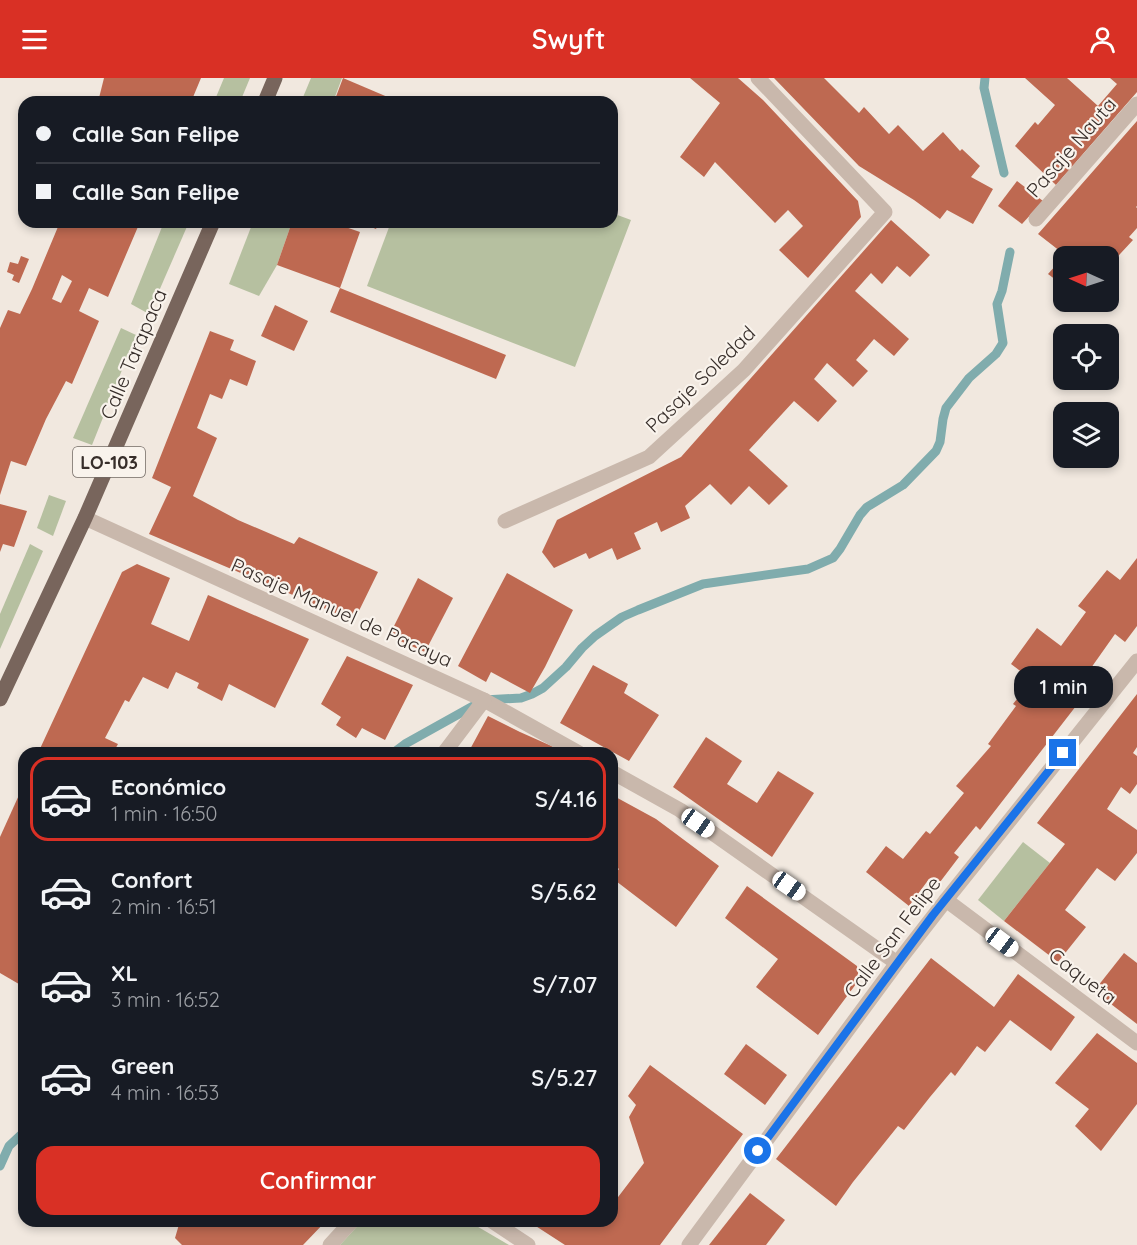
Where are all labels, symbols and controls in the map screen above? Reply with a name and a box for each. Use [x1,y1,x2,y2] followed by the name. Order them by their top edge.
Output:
[532,22,605,56] text: Swyft
[18,23,51,56] icon: menu
[1086,23,1119,56] icon: person
[1021,92,1121,202] street label: Pasaje Nauta
[72,120,240,148] text: Calle San Felipe
[72,178,240,206] text: Calle San Felipe
[1053,246,1119,312] north arrow
[1053,246,1119,468] map controls
[94,285,172,423] street label: Calle Tarapaca
[640,320,760,438] street label: Pasaje Soledad
[1053,324,1119,390] button: locate
[1053,402,1119,468] button: layers
[73,447,145,477] road number: LO-103
[228,552,456,672] street label: Pasaje Manuel de Pacaya
[1014,666,1112,708] callout: 1 min
[1040,674,1087,699] text: 1 min
[1049,739,1076,766] route end
[39,772,93,826] icon: car
[111,773,226,801] text: Económico
[535,785,597,813] text: S/4.16
[111,801,217,826] text: 1 min · 16:50
[678,805,718,841] car
[39,865,93,919] icon: car
[111,866,193,894] text: Confort
[769,868,809,904] car
[838,871,946,1003] street label: Calle San Felipe
[531,878,597,906] text: S/5.62
[111,894,217,919] text: 2 min · 16:51
[982,924,1022,960] car
[1044,942,1122,1010] street label: Caqueta
[39,958,93,1012] icon: car
[111,959,138,987] text: XL
[532,971,597,999] text: S/7.07
[111,987,220,1012] text: 3 min · 16:52
[39,1051,93,1105] icon: car
[111,1052,174,1080] text: Green
[531,1064,597,1092] text: S/5.27
[111,1080,219,1105] text: 4 min · 16:53
[744,1137,771,1164] route start
[36,1146,600,1215] button: Confirmar

